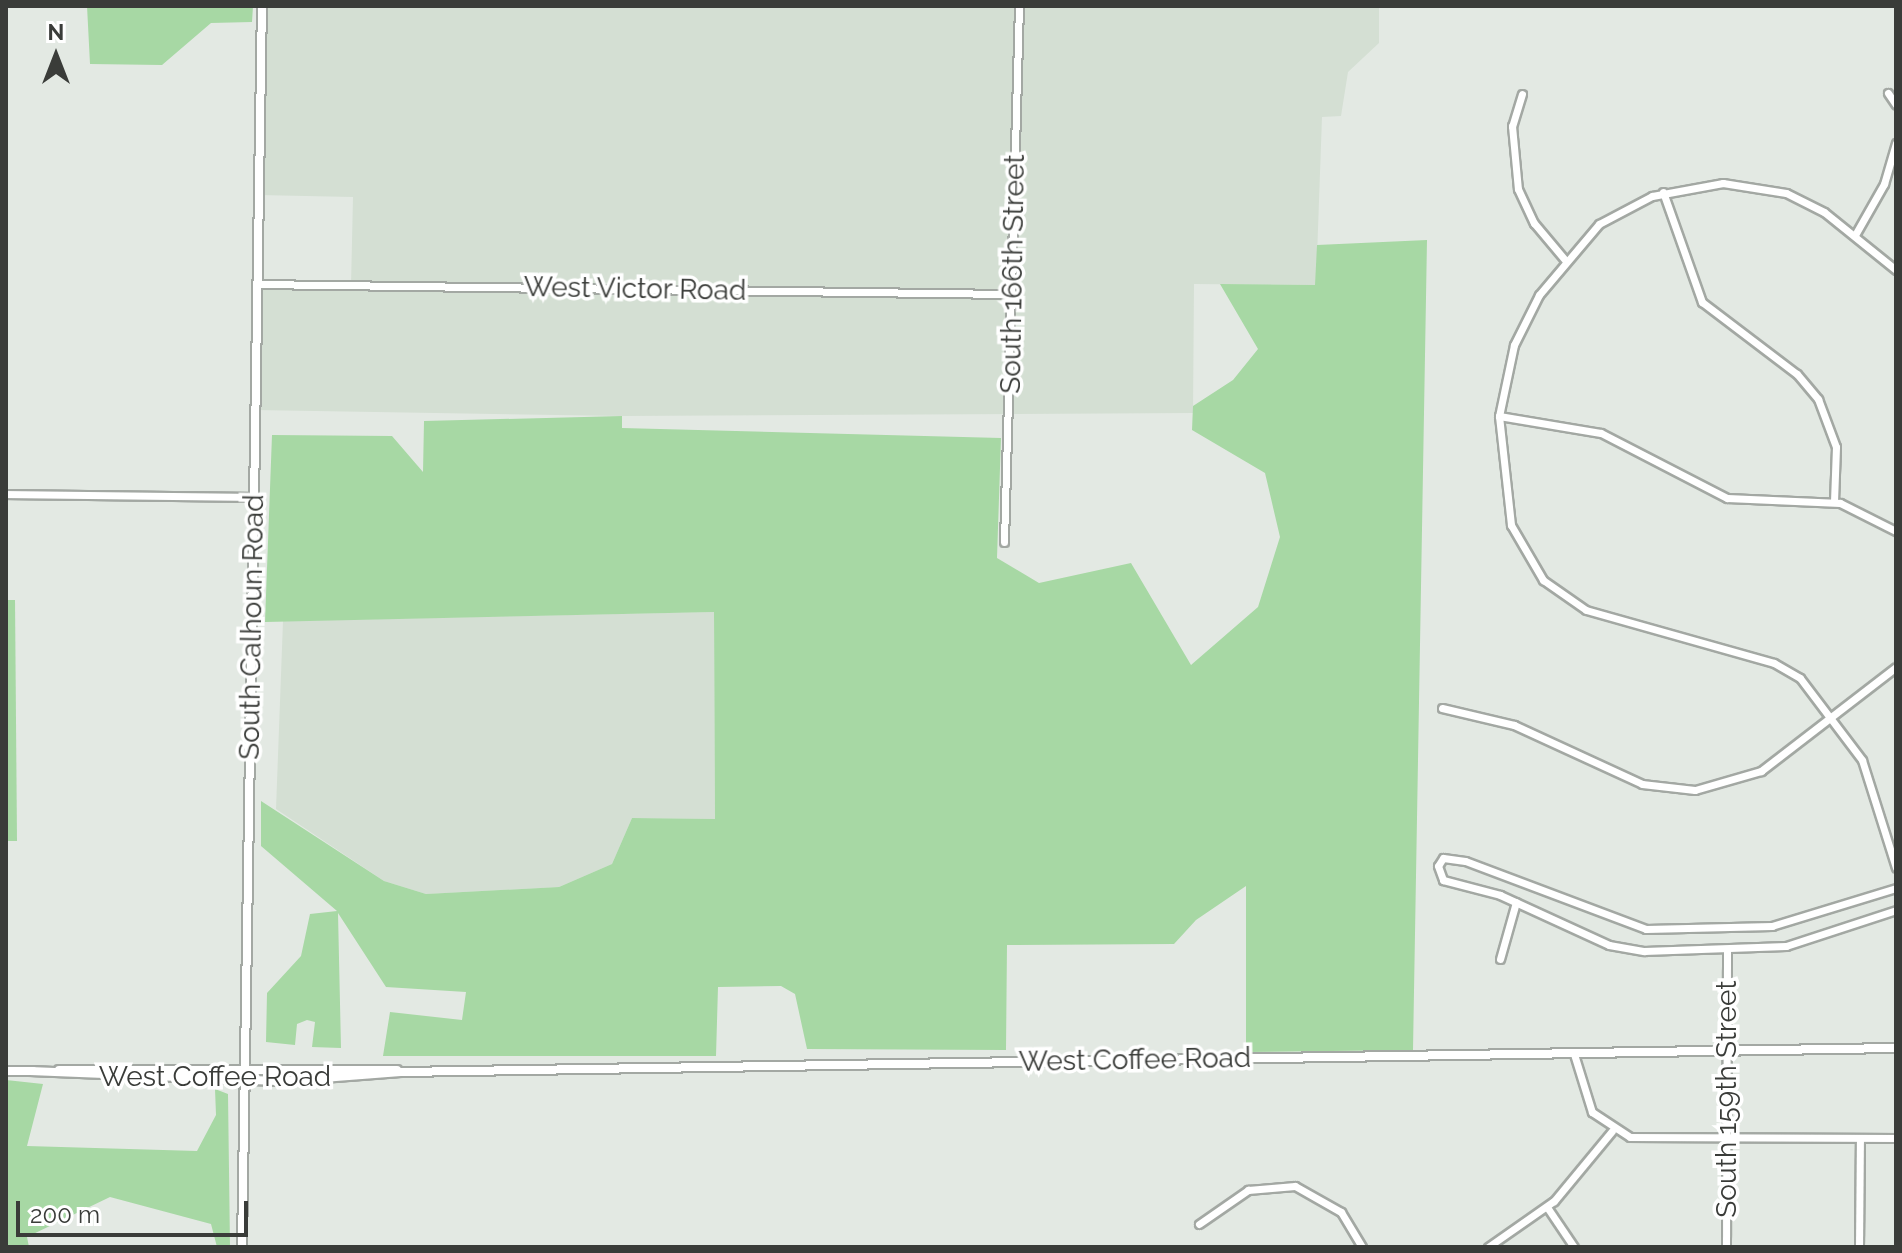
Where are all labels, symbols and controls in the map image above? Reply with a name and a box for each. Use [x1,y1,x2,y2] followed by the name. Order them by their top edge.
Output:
[16,16,96,96] north arrow
[48,19,64,45] text: N
[994,154,1032,394] street label: South 166th Street
[523,270,747,308] street label: West Victor Road
[233,494,271,760] street label: South Calhoun Road
[1710,980,1744,1218] street label: South 159th Street
[1018,1041,1252,1079] street label: West Coffee Road
[99,1060,331,1094] street label: West Coffee Road
[20,1185,252,1235] scale bar
[30,1200,100,1229] text: 200 m

